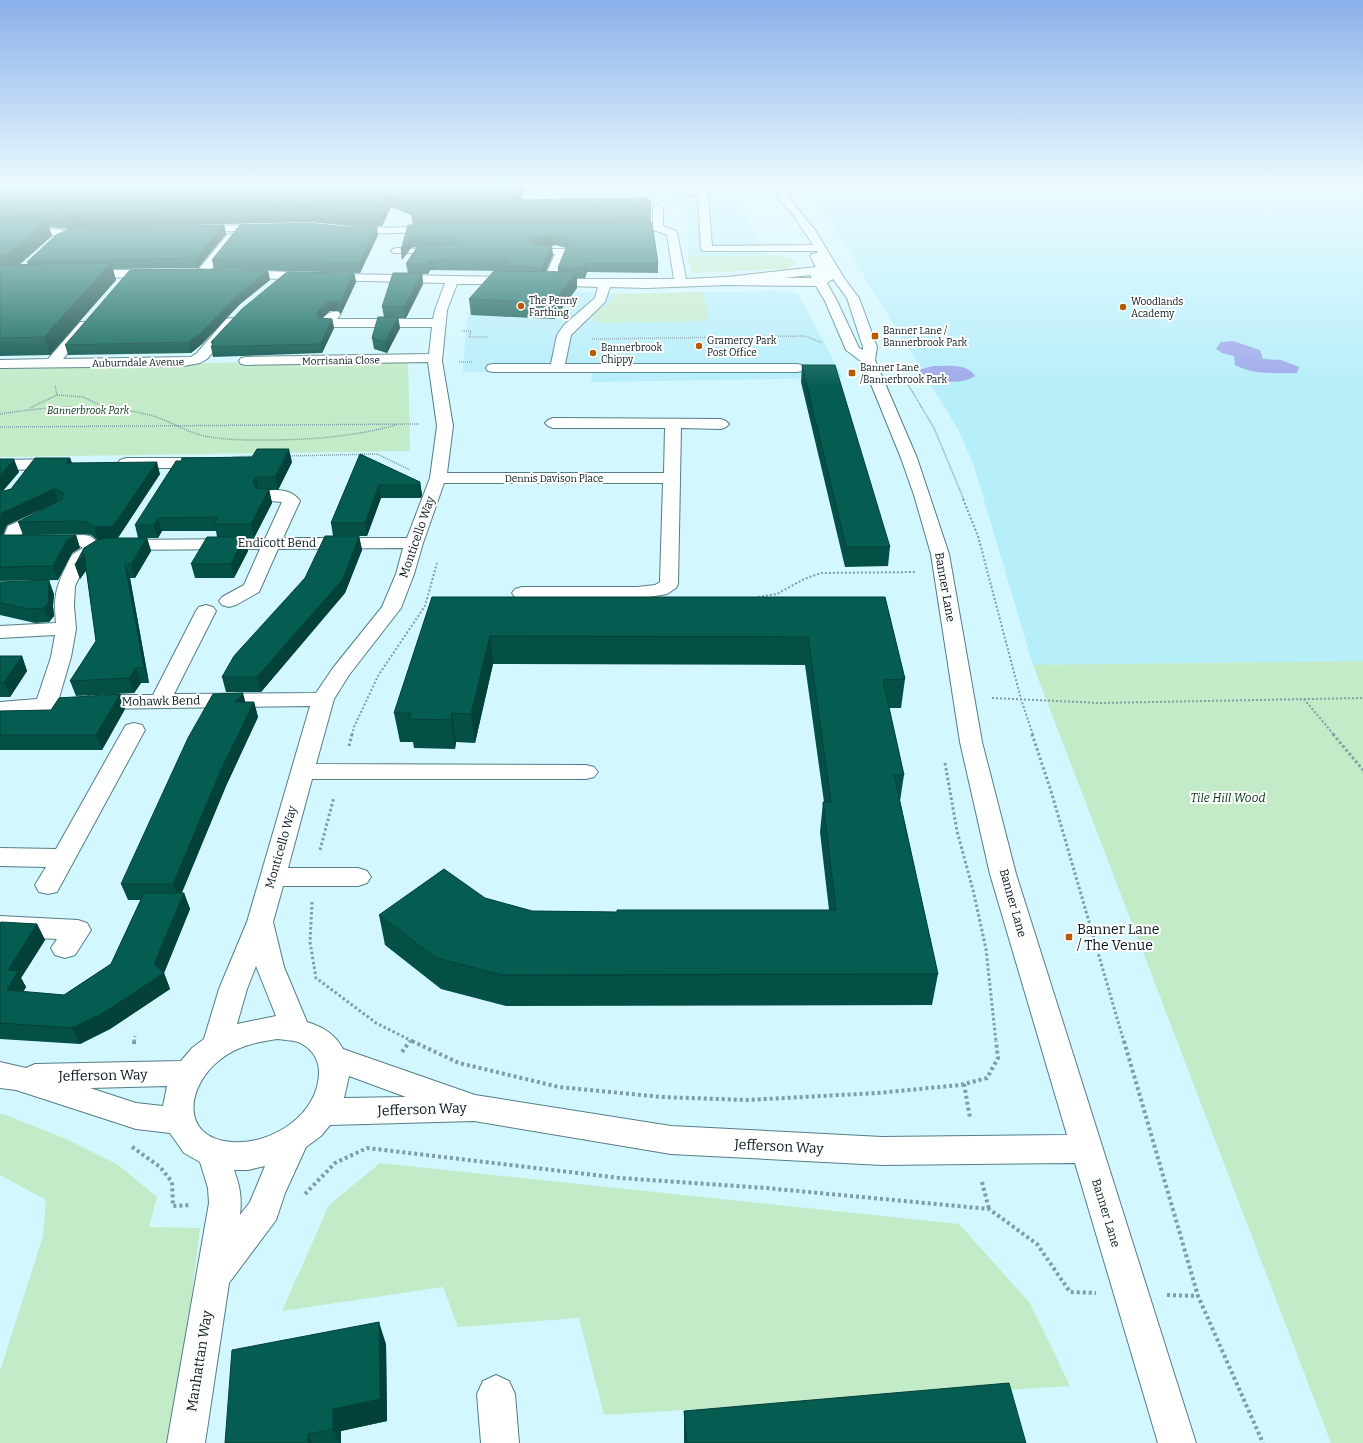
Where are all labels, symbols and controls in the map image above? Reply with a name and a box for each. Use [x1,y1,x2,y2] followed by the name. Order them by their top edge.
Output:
[529,295,578,319] place label: The Penny Farthing
[1131,296,1183,320] place label: Woodlands Academy
[516,301,526,311] marker: The Penny Farthing
[1118,302,1128,312] marker: Woodlands Academy
[883,325,968,349] place label: Banner Lane / Bannerbrook Park
[870,331,880,341] marker: Banner Lane / Bannerbrook Park
[707,335,777,359] place label: Gramercy Park Post Office
[694,341,704,351] marker: Gramercy Park Post Office
[601,342,663,366] place label: Bannerbrook Chippy
[588,348,598,358] marker: Bannerbrook Chippy
[302,354,380,368] street label: Morrisania Close
[92,356,184,370] street label: Auburndale Avenue
[860,362,948,386] place label: Banner Lane /Bannerbrook Park
[847,368,857,378] marker: Banner Lane /Bannerbrook Park
[47,405,130,417] park label: Bannerbrook Park
[505,473,603,485] street label: Dennis Davison Place
[396,494,438,580] street label: Monticello Way
[238,536,316,550] street label: Endicott Bend
[932,551,958,623] street label: Banner Lane
[122,693,200,709] street label: Mohawk Bend
[1191,791,1265,805] park label: Tile Hill Wood
[262,803,300,890] street label: Monticello Way
[997,867,1029,939] street label: Banner Lane
[1077,921,1159,954] place label: Banner Lane / The Venue
[1064,932,1074,942] marker: Banner Lane / The Venue
[57,1066,148,1085] street label: Jefferson Way
[376,1099,468,1120] street label: Jefferson Way
[733,1136,825,1157] street label: Jefferson Way
[1089,1177,1123,1249] street label: Banner Lane
[183,1309,216,1413] street label: Manhattan Way

